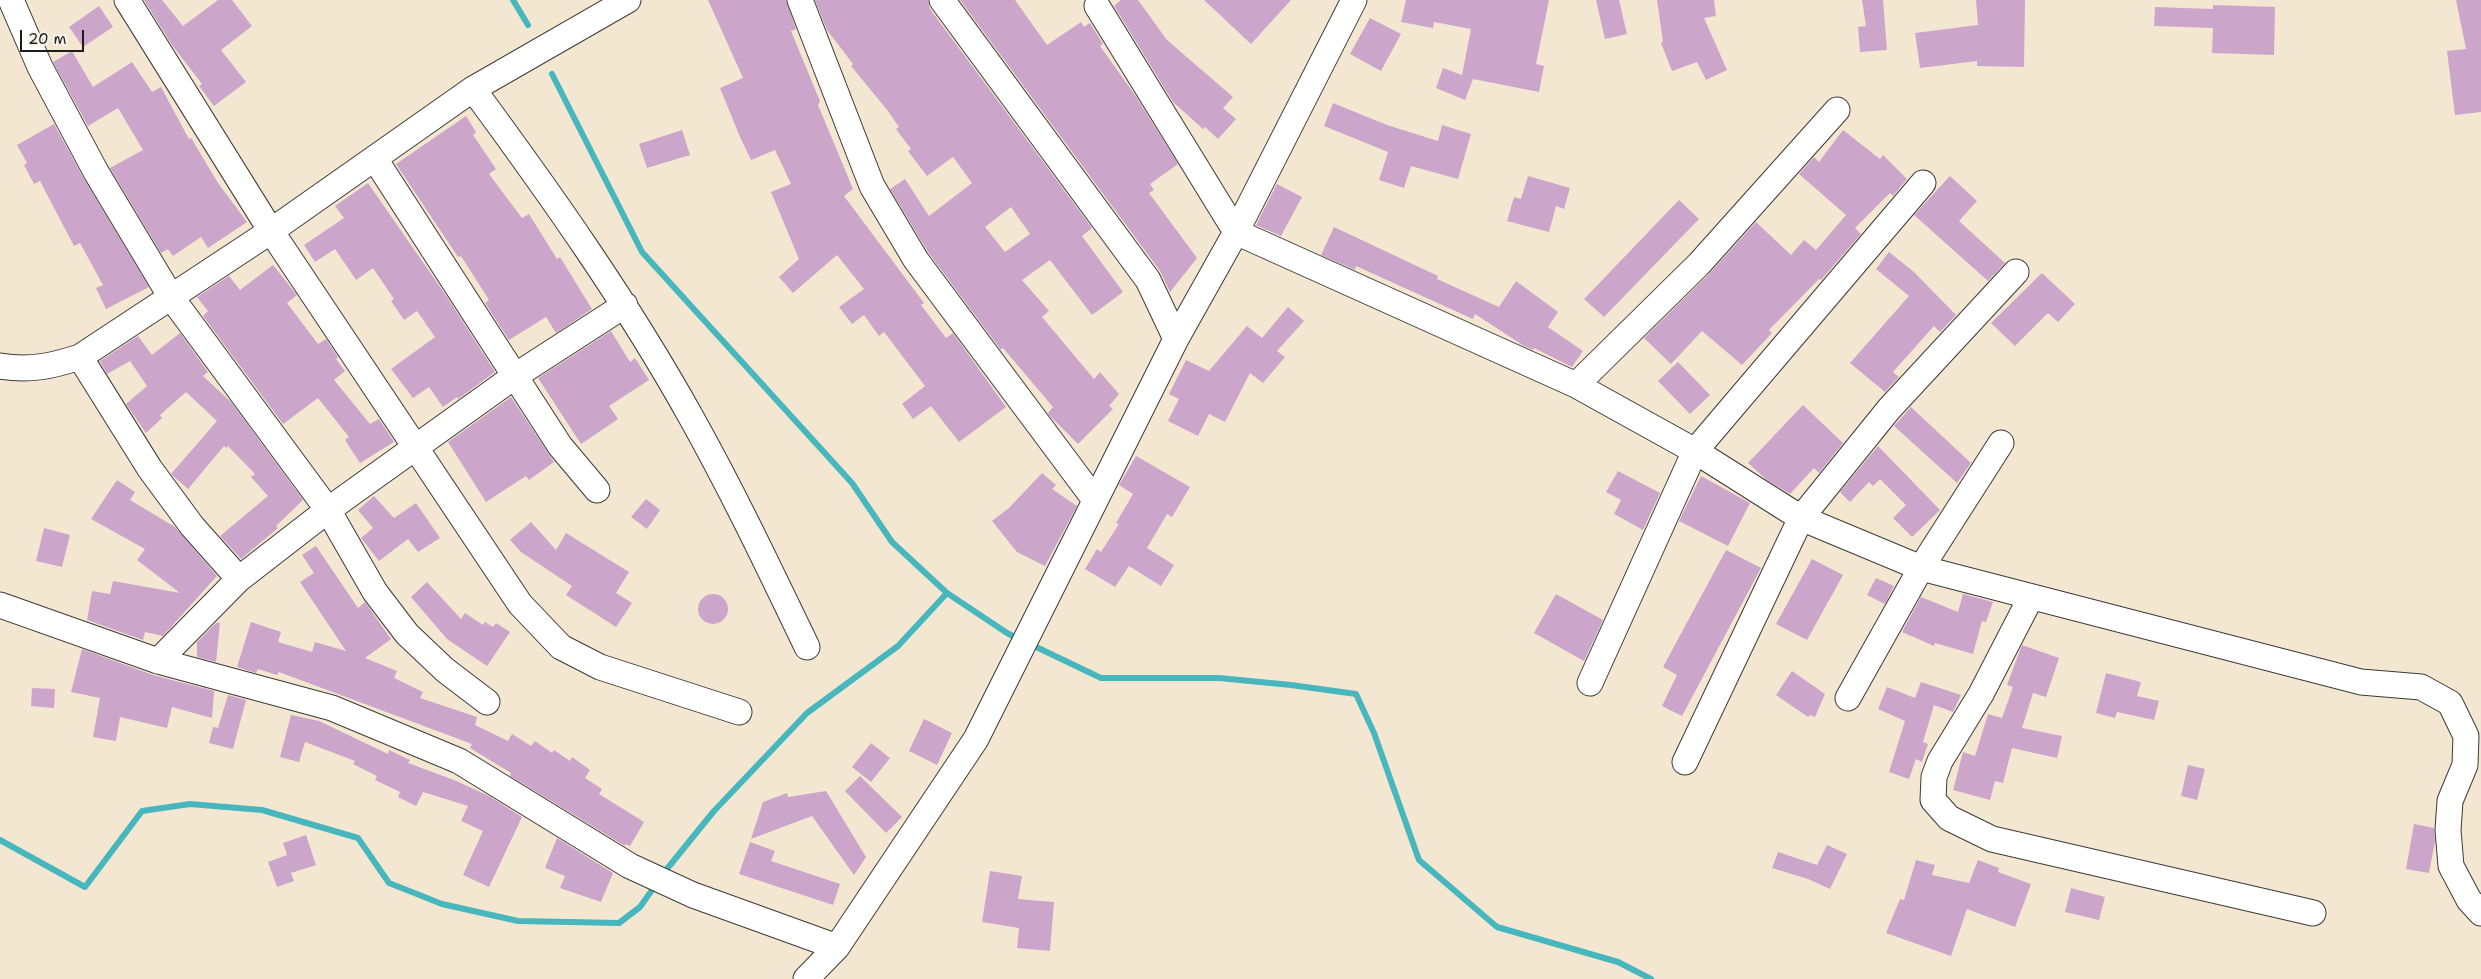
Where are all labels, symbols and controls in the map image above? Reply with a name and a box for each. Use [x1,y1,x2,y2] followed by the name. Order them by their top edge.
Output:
[22,20,86,52] scale bar
[28,29,67,49] text: 20 m

